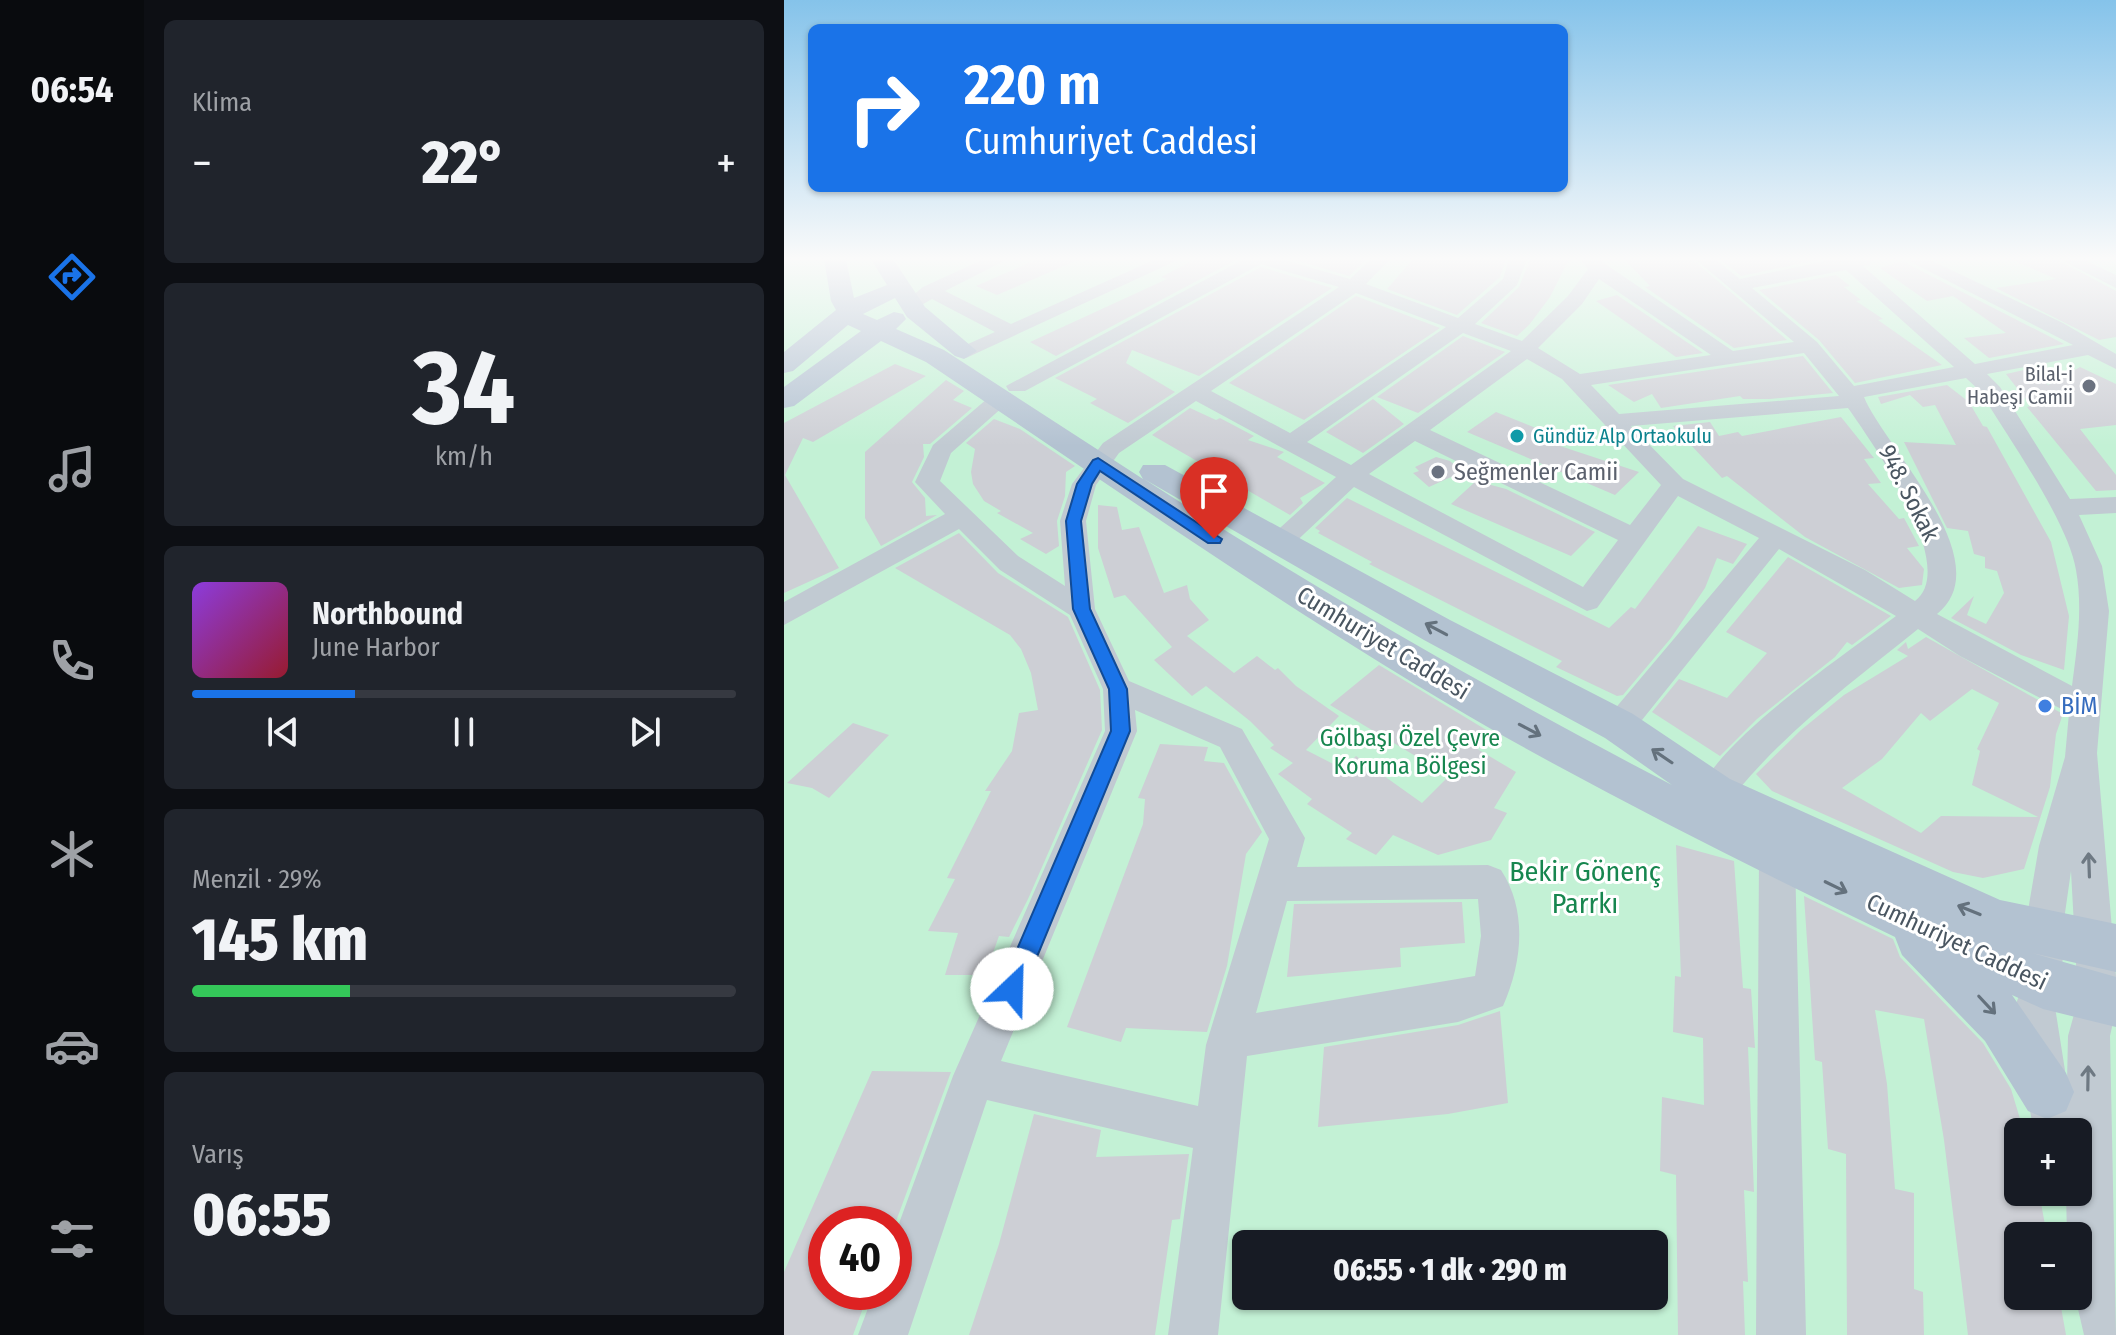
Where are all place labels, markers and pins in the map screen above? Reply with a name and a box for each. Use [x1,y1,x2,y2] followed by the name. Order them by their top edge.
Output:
[1967,362,2073,410] place label: Bilal-i Habeşi Camii
[2080,377,2098,395] marker: Bilal-i Habeşi Camii
[1533,424,1712,448] place label: Gündüz Alp Ortaokulu
[1508,427,1526,445] marker: Gündüz Alp Ortaokulu
[1180,457,1248,539] pin
[1454,458,1618,486] place label: Seğmenler Camii
[1429,463,1447,481] marker: Seğmenler Camii
[2061,692,2097,720] place label: BİM
[2036,697,2054,715] marker: BİM

